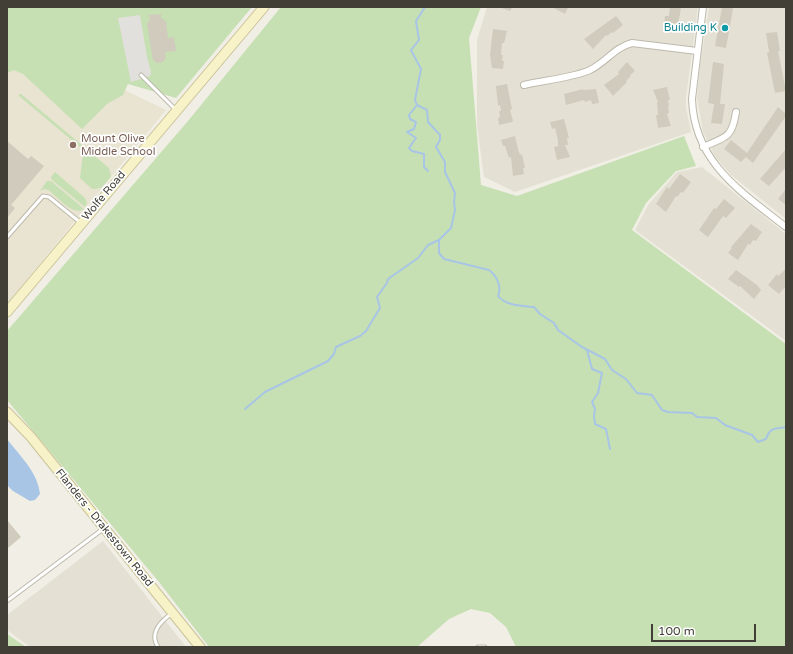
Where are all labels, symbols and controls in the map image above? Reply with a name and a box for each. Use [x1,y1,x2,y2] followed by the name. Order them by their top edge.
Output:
[664,21,717,35] place label: Building K
[720,23,730,33] marker: Building K
[81,132,155,158] place label: Mount Olive Middle School
[68,140,78,150] marker: Mount Olive Middle School
[79,169,129,223] street label: Wolfe Road
[52,466,156,590] street label: Flanders - Drakestown Road
[653,616,758,642] scale bar
[658,624,695,638] text: 100 m

